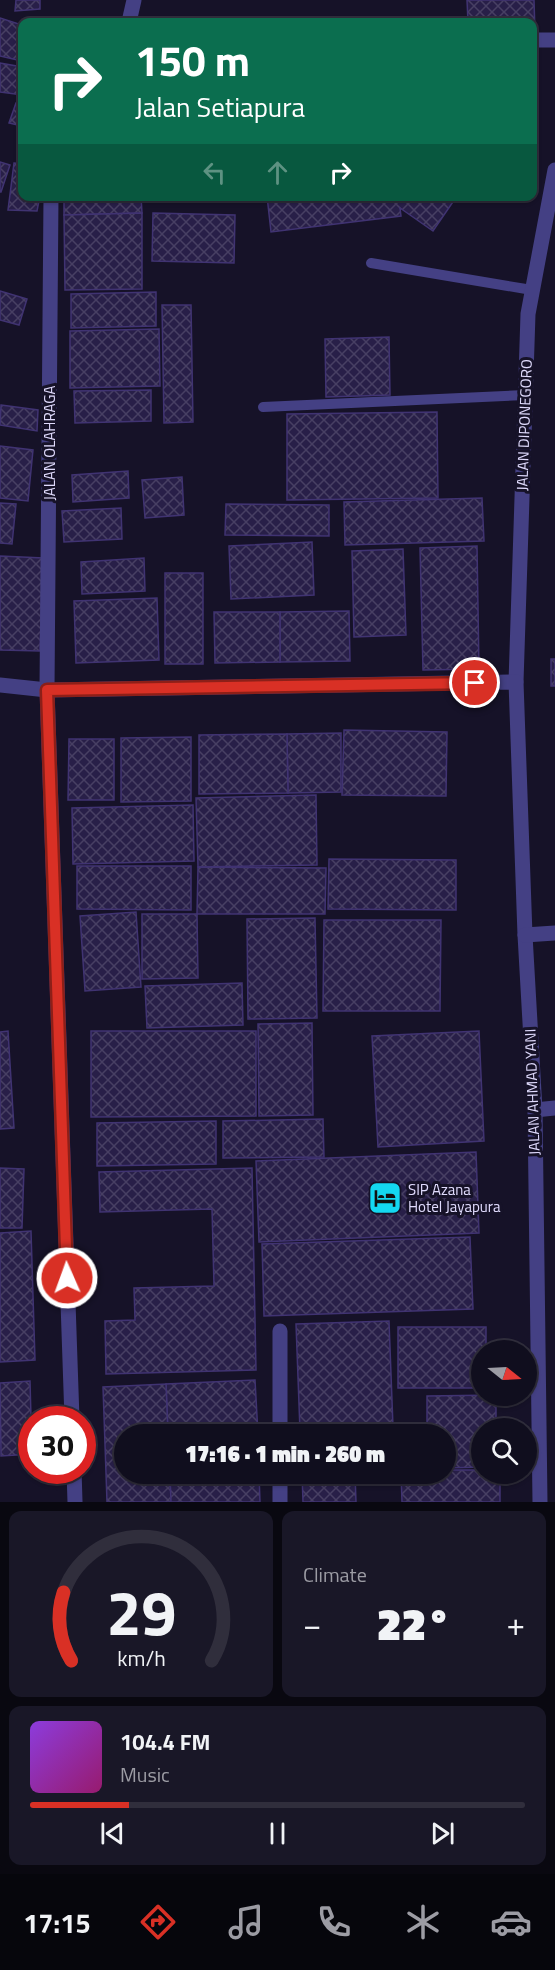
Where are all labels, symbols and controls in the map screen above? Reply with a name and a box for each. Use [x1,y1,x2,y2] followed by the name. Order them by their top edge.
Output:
[135,28,250,92] text: 150 m
[36,42,114,120] icon: right
[135,86,305,127] text: Jalan Setiapura
[198,156,231,189] icon: left
[261,156,294,189] icon: ahead
[324,156,357,189] icon: right
[510,359,538,491] street label: JALAN DIPONEGORO
[38,385,61,501] street label: JALAN OLAHRAGA
[449,657,500,708] pin
[458,666,491,699] icon: arrive
[518,1028,546,1156] street label: JALAN AHMAD YANI
[408,1178,501,1218] place label: SIP Azana Hotel Jayapura
[367,1180,403,1216] hotel icon: SIP Azana Hotel Jayapura
[35,1246,99,1310] position arrow
[471,1340,537,1406] north arrow
[471,1340,537,1484] map controls
[18,1406,96,1484] speed limit sign: 30
[471,1418,537,1484] button: search
[185,1437,385,1471] text: 17:16 · 1 min · 260 m
[303,1559,367,1590] text: Climate
[106,1564,176,1659] text: 29
[377,1589,451,1657] text: 22°
[303,1599,321,1649] text: −
[507,1599,525,1649] text: +
[117,1642,165,1674] text: km/h
[120,1725,210,1759] text: 104.4 FM
[120,1759,170,1790] text: Music
[96,1817,129,1850] icon: previous
[261,1817,294,1850] icon: pause
[426,1817,459,1850] icon: next
[137,1901,179,1943] icon: directions
[225,1901,267,1943] icon: music
[313,1901,355,1943] icon: phone
[402,1901,444,1943] icon: climate
[490,1901,532,1943] icon: car
[23,1902,91,1943] text: 17:15

